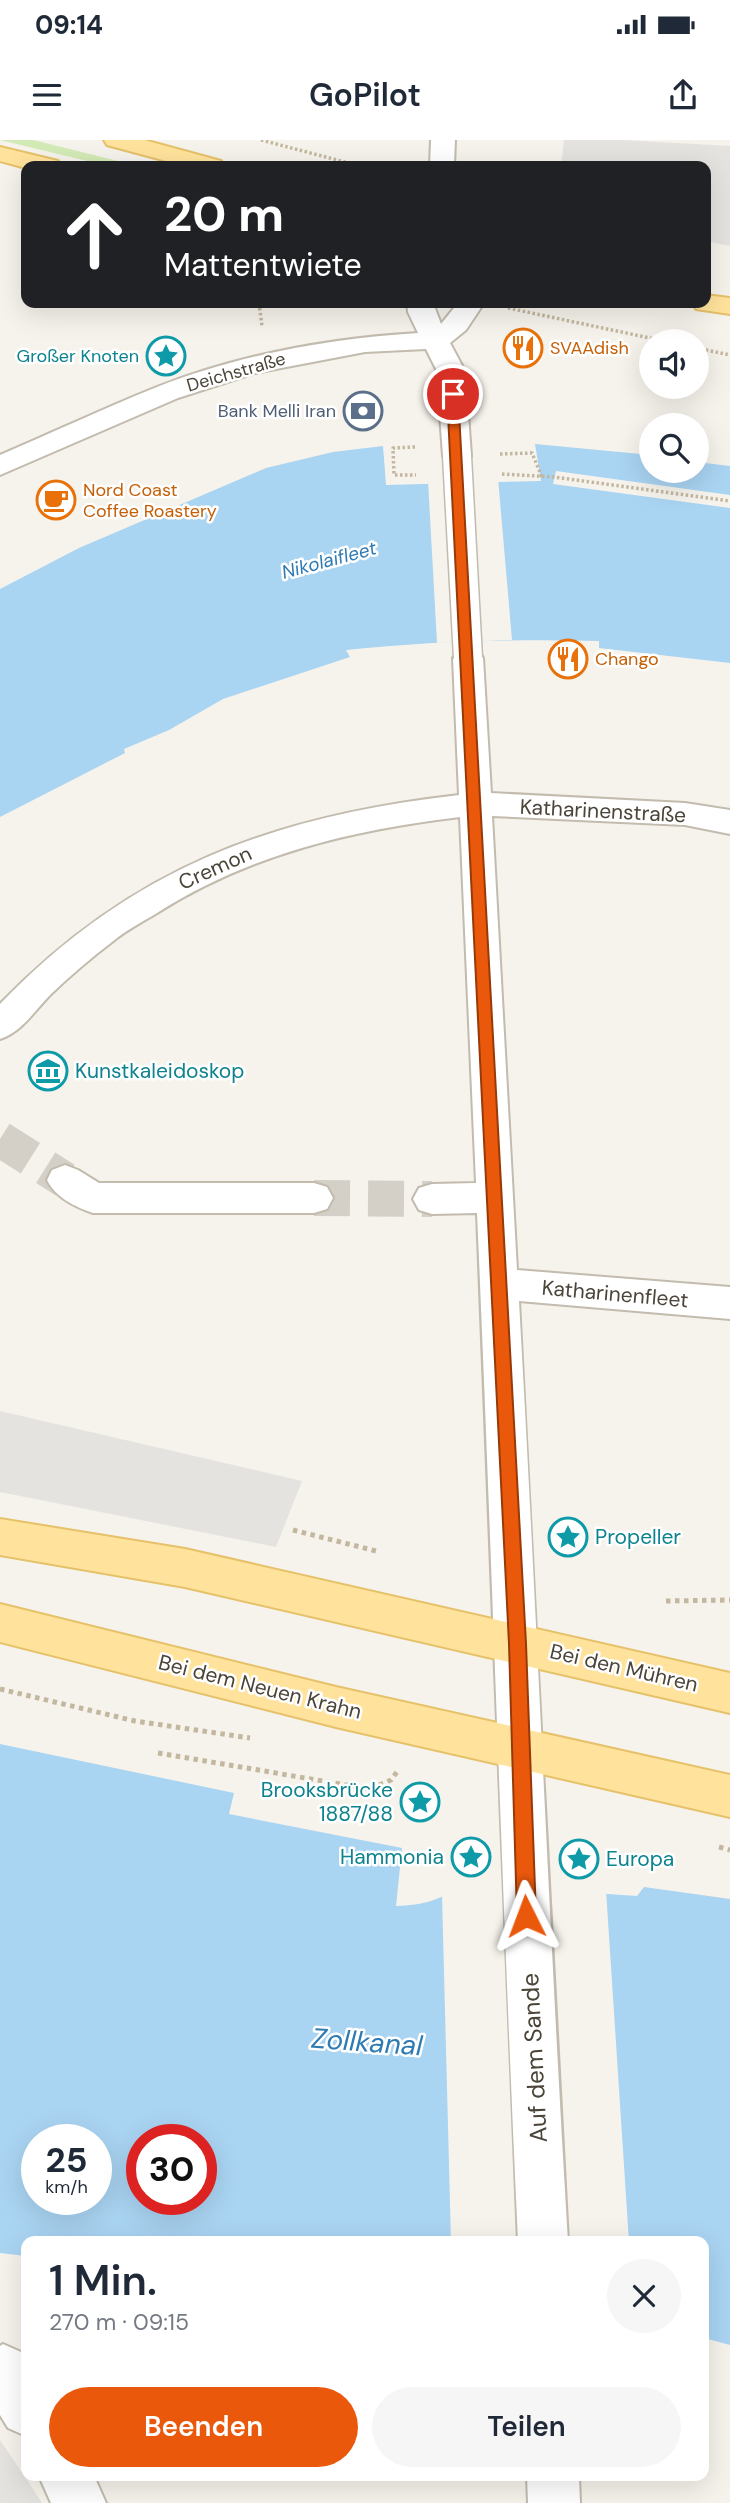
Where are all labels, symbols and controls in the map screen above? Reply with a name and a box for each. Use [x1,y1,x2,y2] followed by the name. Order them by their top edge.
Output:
[35,8,103,42] text: 09:14
[309,74,421,116] text: GoPilot
[28,76,66,114] icon: menu
[664,76,702,114] icon: share
[164,182,284,246] text: 20 m
[49,189,140,280] icon: ahead
[164,244,362,286] text: Mattentwiete
[502,327,544,369] restaurant icon: SVAAdish
[639,329,709,483] map controls
[639,329,709,399] button: sound
[145,335,187,377] place icon: Großer Knoten
[550,336,629,360] place label: SVAAdish
[17,344,139,368] place label: Großer Knoten
[184,346,288,398] street label: Deichstraße
[423,364,483,424] pin
[434,375,472,413] icon: arrive
[342,390,384,432] bank icon: Bank Melli Iran
[218,399,336,423] place label: Bank Melli Iran
[639,413,709,483] button: search
[83,478,217,523] place label: Nord Coast Coffee Roastery
[35,479,77,521] cafe icon: Nord Coast Coffee Roastery
[279,535,380,585] water label: Nikolaifleet
[547,638,589,680] restaurant icon: Chango
[595,647,659,671] place label: Chango
[519,793,687,829] street label: Katharinenstraße
[174,839,256,897] street label: Cremon
[27,1050,69,1092] museum icon: Kunstkaleidoskop
[75,1057,244,1085] place label: Kunstkaleidoskop
[541,1274,689,1314] street label: Katharinenfleet
[547,1516,589,1558] place icon: Propeller
[595,1523,681,1551] place label: Propeller
[547,1637,701,1699] street label: Bei den Mühren
[156,1648,364,1726] street label: Bei dem Neuen Krahn
[261,1776,393,1828] place label: Brooksbrücke 1887/88
[399,1781,441,1823] place icon: Brooksbrücke 1887/88
[450,1836,492,1878] place icon: Hammonia
[558,1838,600,1880] place icon: Europa
[340,1843,444,1871] place label: Hammonia
[606,1845,674,1873] place label: Europa
[489,1879,563,1953] position arrow
[514,1972,554,2144] street label: Auf dem Sande
[310,2020,425,2064] water label: Zollkanal
[126,2124,217,2215] speed limit sign: 30
[46,2137,87,2183] text: 25
[45,2175,88,2199] text: km/h
[49,2253,157,2308] text: 1 Min.
[607,2259,681,2333] button: close
[49,2307,189,2337] text: 270 m · 09:15
[49,2387,358,2467] button: Beenden
[372,2387,681,2467] button: Teilen

